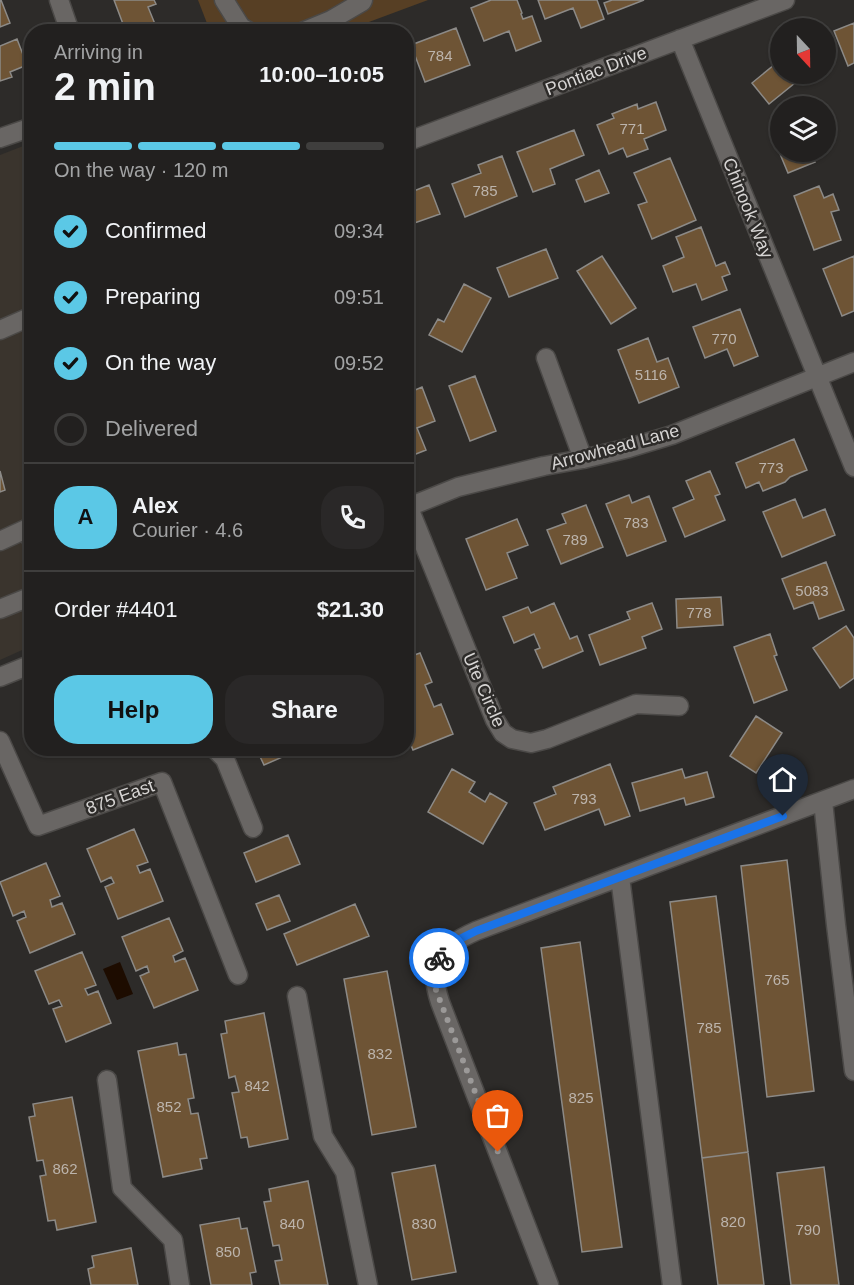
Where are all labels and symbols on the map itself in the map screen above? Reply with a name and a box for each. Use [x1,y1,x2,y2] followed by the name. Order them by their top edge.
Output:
[770,18,836,84] north arrow
[542,42,650,100] street label: Pontiac Drive
[427,47,453,64] house number: 784
[619,120,645,137] house number: 771
[719,155,777,261] street label: Chinook Way
[472,182,498,199] house number: 785
[711,330,737,347] house number: 770
[635,366,667,383] house number: 5116
[549,420,681,474] street label: Arrowhead Lane
[758,459,784,476] house number: 773
[623,514,649,531] house number: 783
[562,531,588,548] house number: 789
[795,582,829,599] house number: 5083
[686,604,712,621] house number: 778
[459,650,509,730] street label: Ute Circle
[757,754,808,816] pin
[83,775,157,819] street label: 875 East
[571,790,597,807] house number: 793
[409,928,469,988] courier
[764,971,790,988] house number: 765
[696,1019,722,1036] house number: 785
[367,1045,393,1062] house number: 832
[244,1077,270,1094] house number: 842
[568,1089,594,1106] house number: 825
[472,1090,523,1152] pin
[156,1098,182,1115] house number: 852
[52,1160,78,1177] house number: 862
[720,1213,746,1230] house number: 820
[279,1215,305,1232] house number: 840
[411,1215,437,1232] house number: 830
[795,1221,821,1238] house number: 790
[215,1243,241,1260] house number: 850

